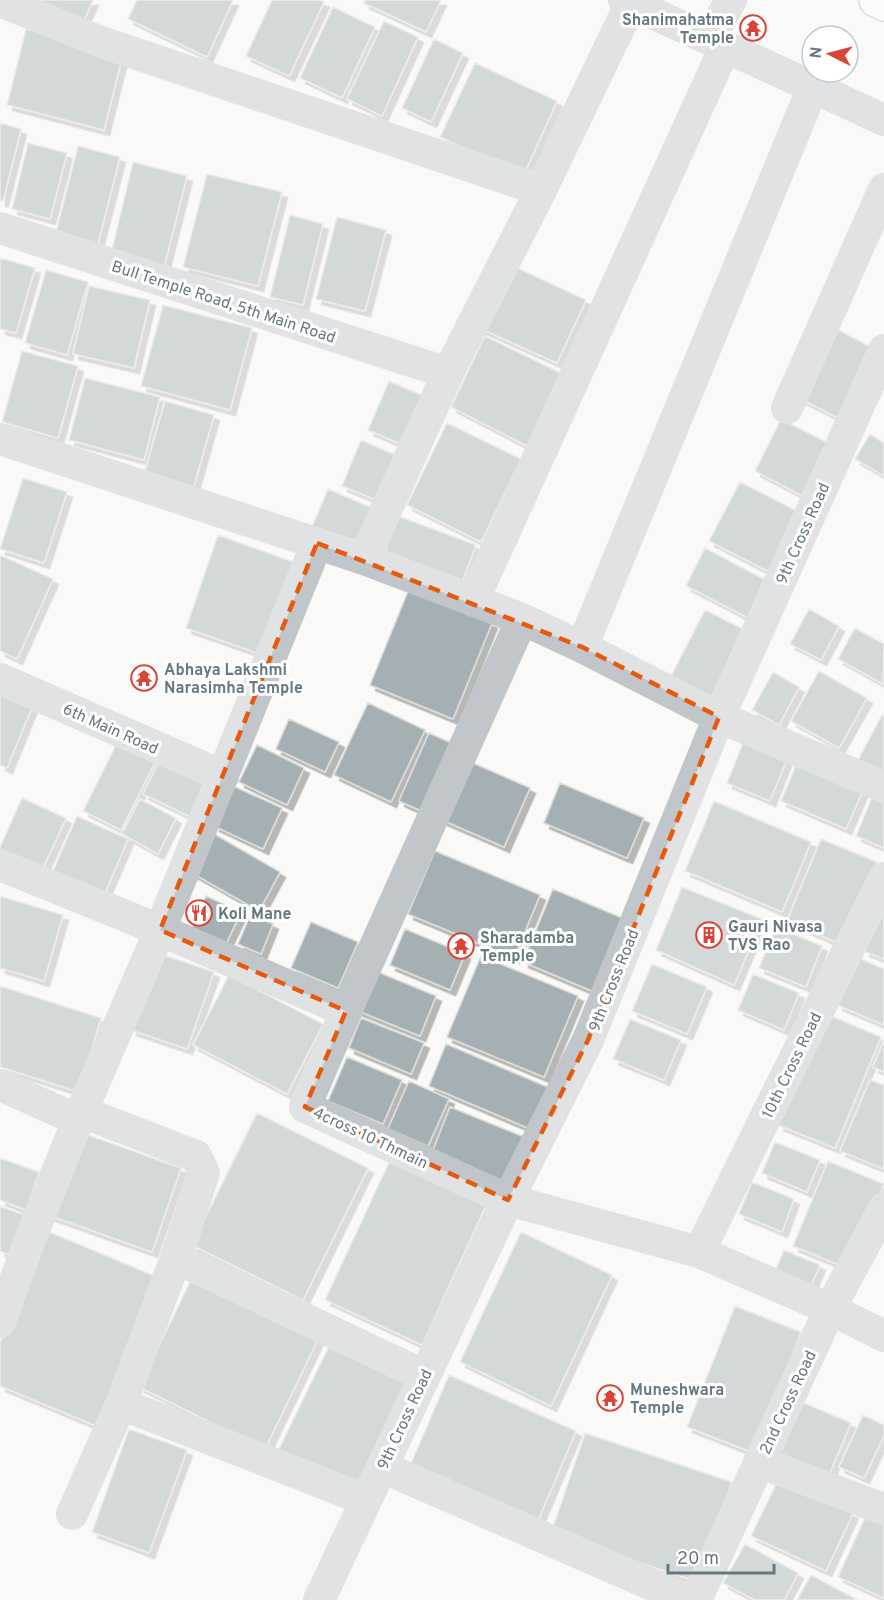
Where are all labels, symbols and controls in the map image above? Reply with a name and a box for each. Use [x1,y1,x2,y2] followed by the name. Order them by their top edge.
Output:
[622,11,734,49] place label: Shanimahatma Temple
[738,13,768,43] temple icon: Shanimahatma Temple
[800,24,860,84] north arrow
[807,46,828,59] text: N
[109,257,338,349] street label: Bull Temple Road, 5th Main Road
[773,480,835,588] street label: 9th Cross Road
[164,661,303,699] place label: Abhaya Lakshmi Narasimha Temple
[129,663,159,693] temple icon: Abhaya Lakshmi Narasimha Temple
[59,700,161,760] street label: 6th Main Road
[184,898,214,928] restaurant icon: Koli Mane
[218,905,291,925] place label: Koli Mane
[728,918,823,956] place label: Gauri Nivasa TVS Rao
[694,920,724,950] building icon: Gauri Nivasa TVS Rao
[585,927,645,1035] street label: 9th Cross Road
[480,929,574,967] place label: Sharadamba Temple
[446,931,476,961] temple icon: Sharadamba Temple
[758,1010,827,1122] street label: 10th Cross Road
[310,1103,431,1174] street label: 4cross 10 Thmain
[756,1348,822,1458] street label: 2nd Cross Road
[374,1366,438,1473] street label: 9th Cross Road
[630,1381,724,1419] place label: Muneshwara Temple
[595,1383,625,1413] temple icon: Muneshwara Temple
[668,1537,774,1575] scale bar
[677,1548,719,1571] text: 20 m

